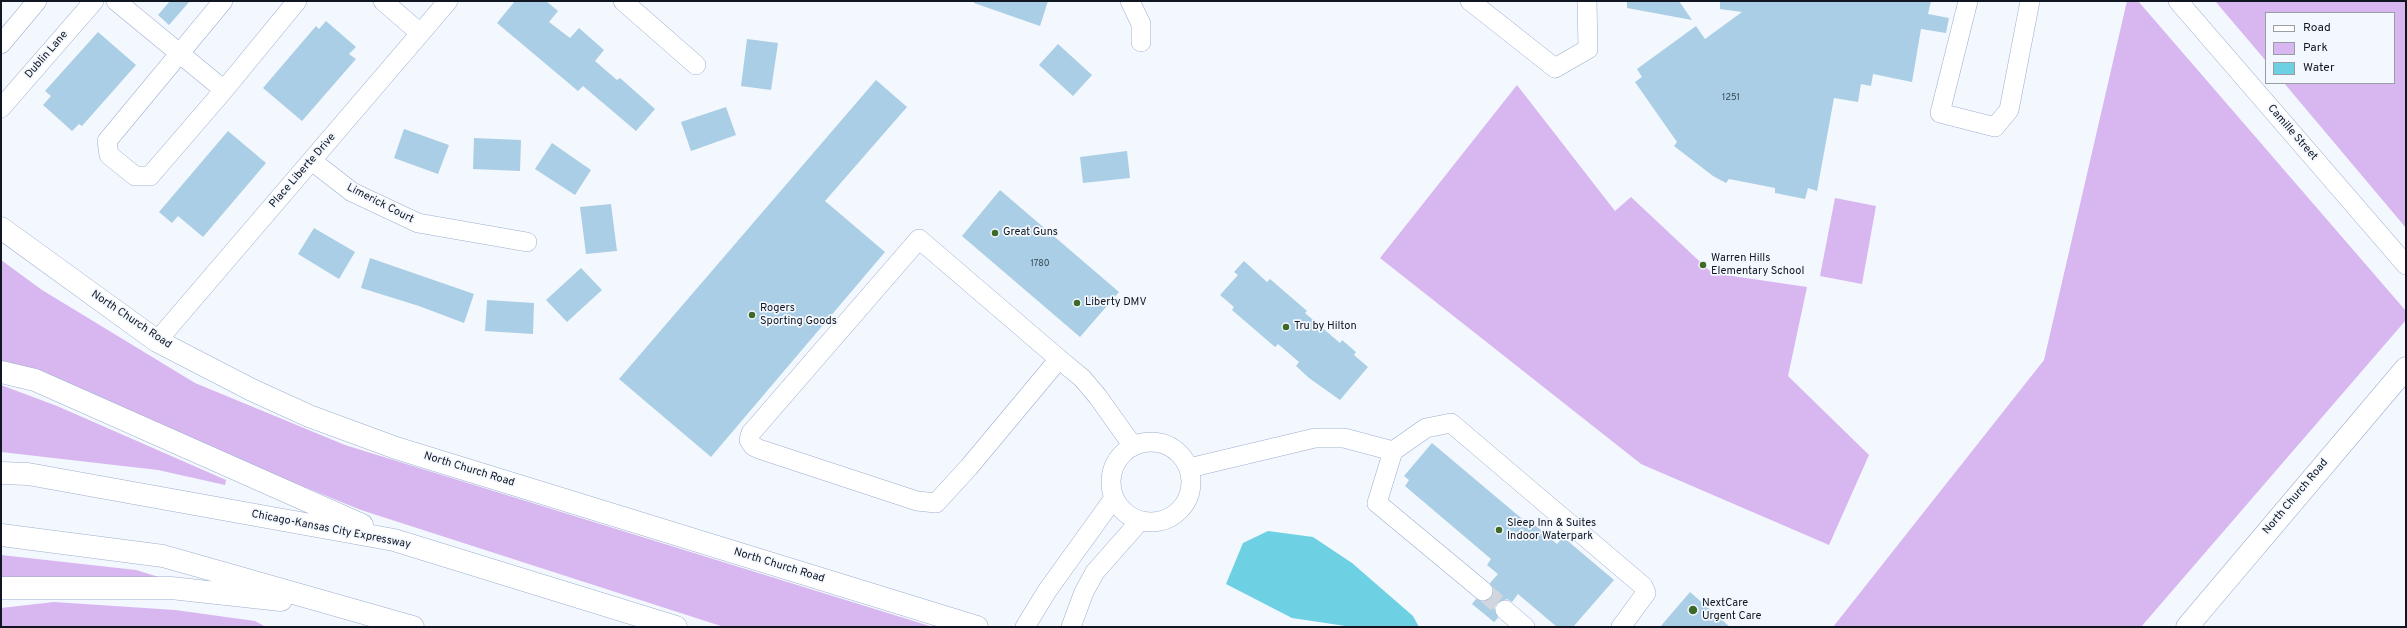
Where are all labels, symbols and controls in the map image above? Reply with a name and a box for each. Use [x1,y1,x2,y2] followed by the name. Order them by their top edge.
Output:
[2265,12,2395,84] legend
[2303,20,2331,36] text: Road
[23,29,71,81] street label: Dublin Lane
[2303,40,2328,56] text: Park
[2303,60,2335,76] text: Water
[1722,93,1740,103] house number: 1251
[2264,102,2320,164] street label: Camille Street
[267,131,339,211] street label: Place Liberte Drive
[344,181,416,227] street label: Limerick Court
[1003,226,1058,240] place label: Great Guns
[990,228,1000,238] marker: Great Guns
[1711,252,1804,278] place label: Warren Hills Elementary School
[1031,259,1049,269] house number: 1780
[1698,260,1708,270] marker: Warren Hills Elementary School
[88,288,174,352] street label: North Church Road
[1085,296,1147,310] place label: Liberty DMV
[1072,298,1082,308] marker: Liberty DMV
[760,302,837,328] place label: Rogers Sporting Goods
[747,310,757,320] marker: Rogers Sporting Goods
[1294,320,1357,334] place label: Tru by Hilton
[1281,322,1291,332] marker: Tru by Hilton
[422,450,516,490] street label: North Church Road
[2261,457,2331,537] street label: North Church Road
[250,508,412,552] street label: Chicago-Kansas City Expressway
[1507,517,1596,543] place label: Sleep Inn & Suites Indoor Waterpark
[1494,525,1504,535] marker: Sleep Inn & Suites Indoor Waterpark
[732,546,826,586] street label: North Church Road
[1702,597,1761,623] place label: NextCare Urgent Care
[1687,604,1699,616] marker: NextCare Urgent Care

